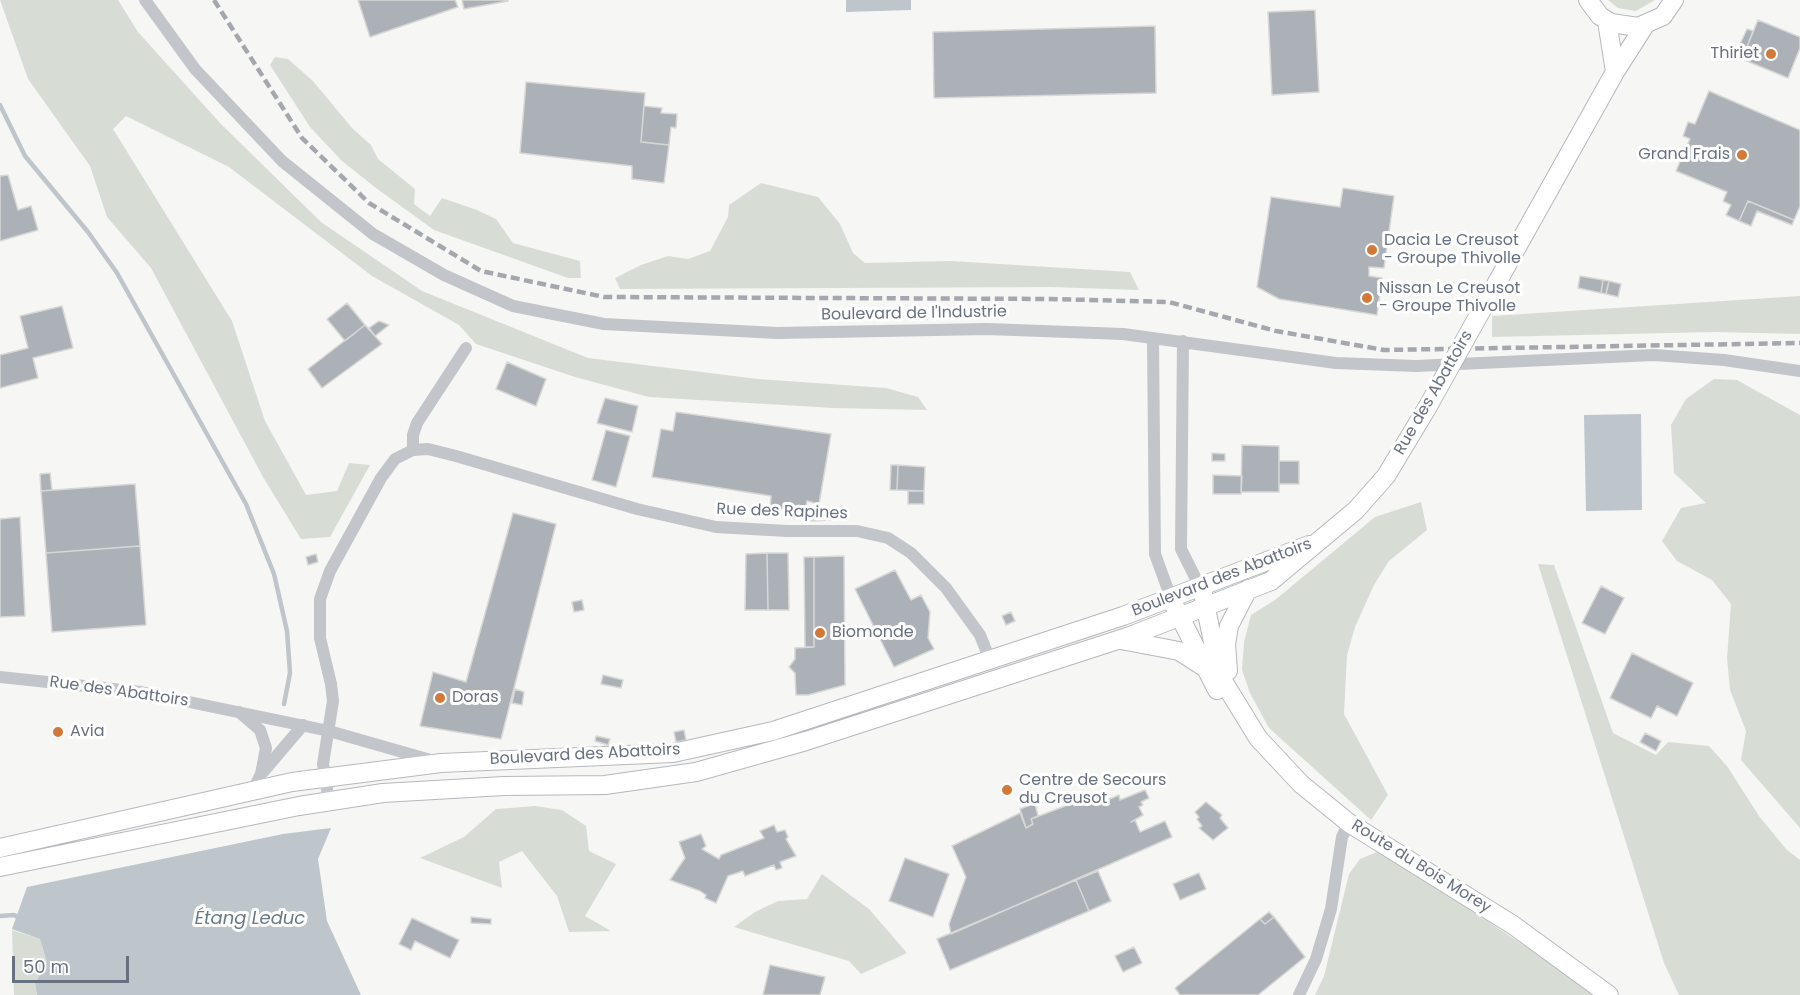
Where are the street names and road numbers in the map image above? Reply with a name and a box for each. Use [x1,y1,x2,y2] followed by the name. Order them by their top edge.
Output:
[821,303,1007,325] street label: Boulevard de l'Industrie
[1391,328,1477,458] street label: Rue des Abattoirs
[716,500,848,524] street label: Rue des Rapines
[1129,535,1315,621] street label: Boulevard des Abattoirs
[48,673,190,711] street label: Rue des Abattoirs
[489,740,681,770] street label: Boulevard des Abattoirs
[1348,816,1494,918] street label: Route du Bois Morey

